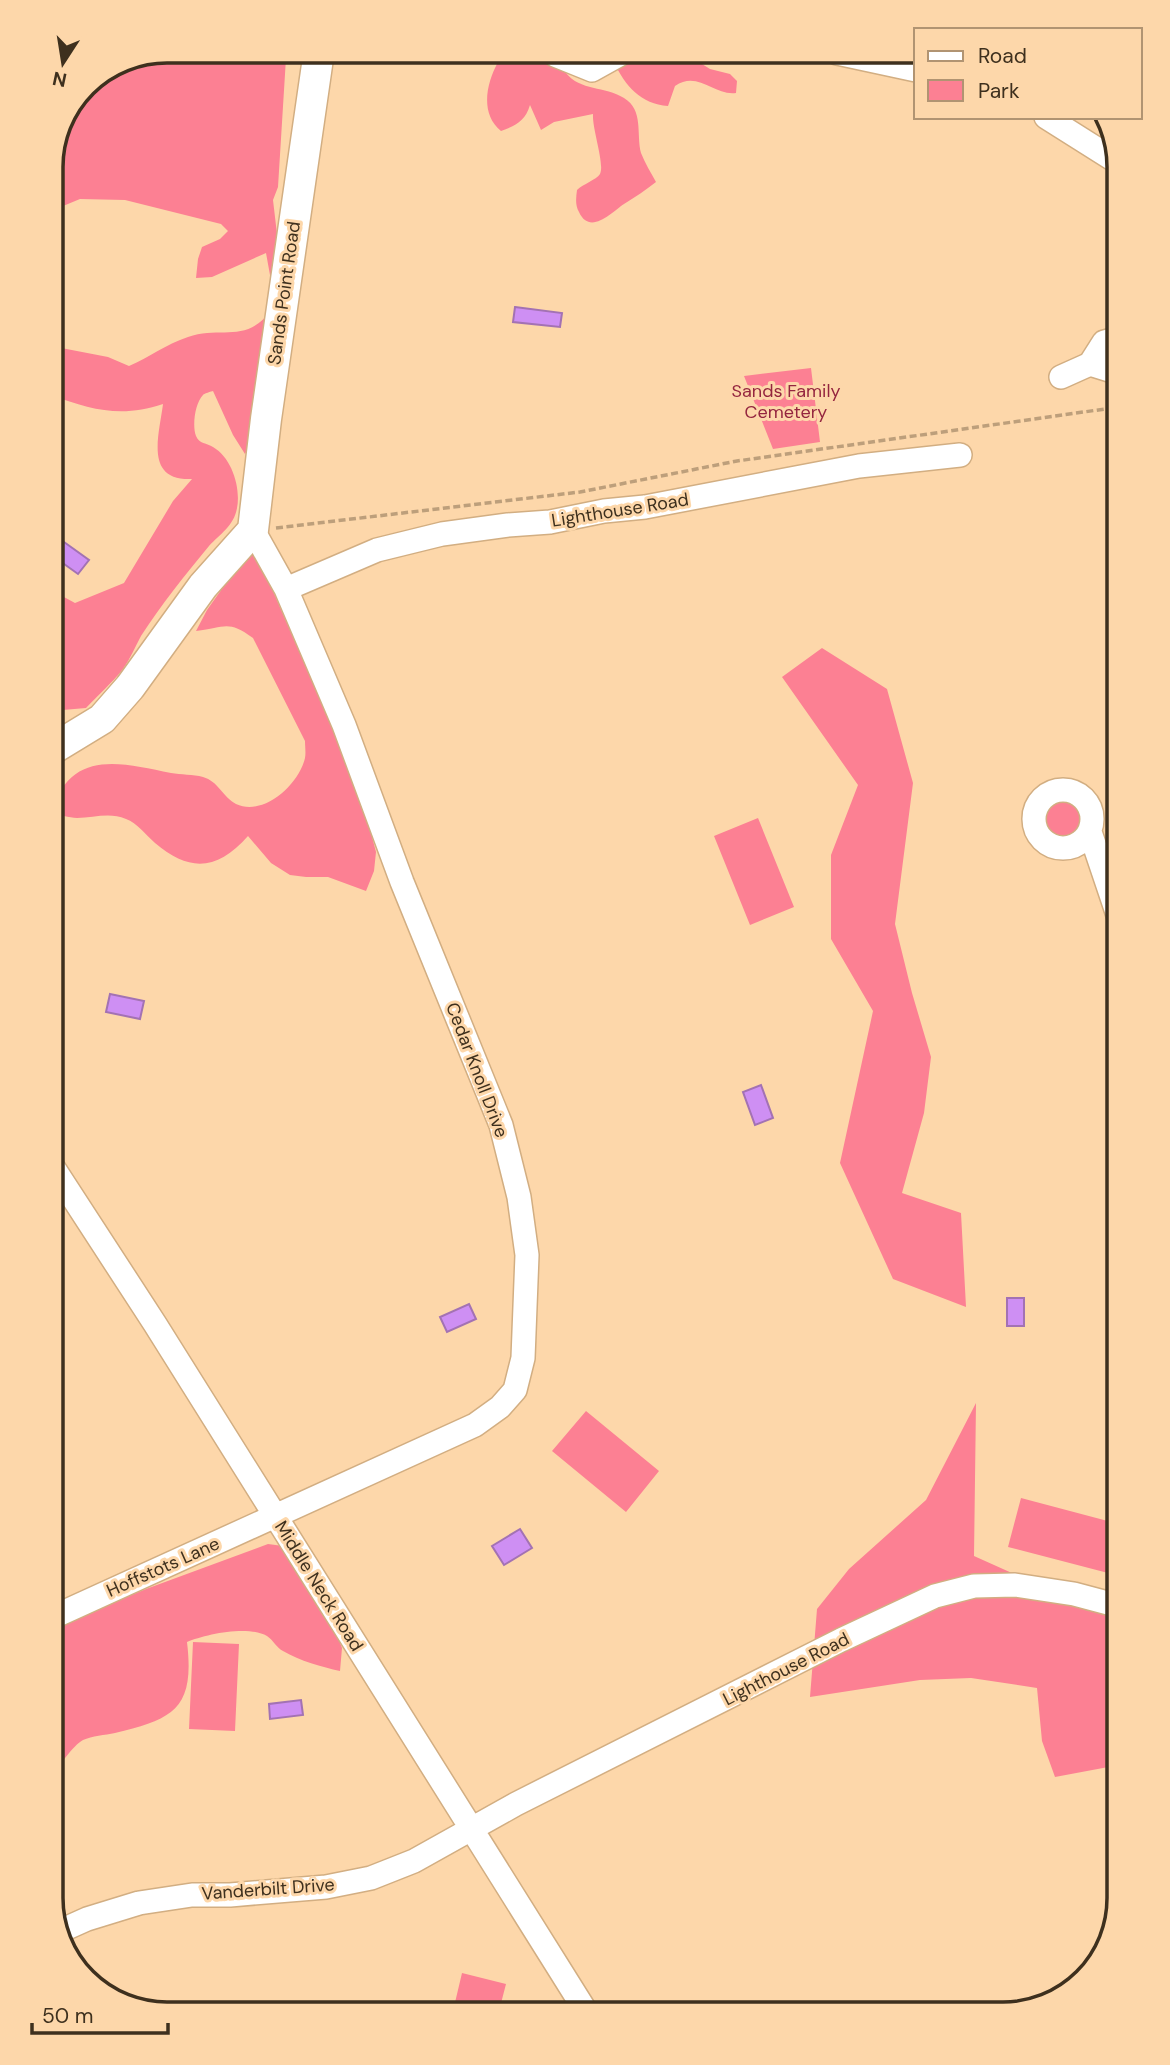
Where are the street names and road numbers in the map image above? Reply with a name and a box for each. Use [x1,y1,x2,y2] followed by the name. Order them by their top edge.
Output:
[262,220,306,366] street label: Sands Point Road
[550,487,690,533] street label: Lighthouse Road
[440,999,514,1141] street label: Cedar Knoll Drive
[269,1516,369,1656] street label: Middle Neck Road
[103,1531,223,1603] street label: Hoffstots Lane
[719,1627,853,1711] street label: Lighthouse Road
[201,1872,335,1906] street label: Vanderbilt Drive

